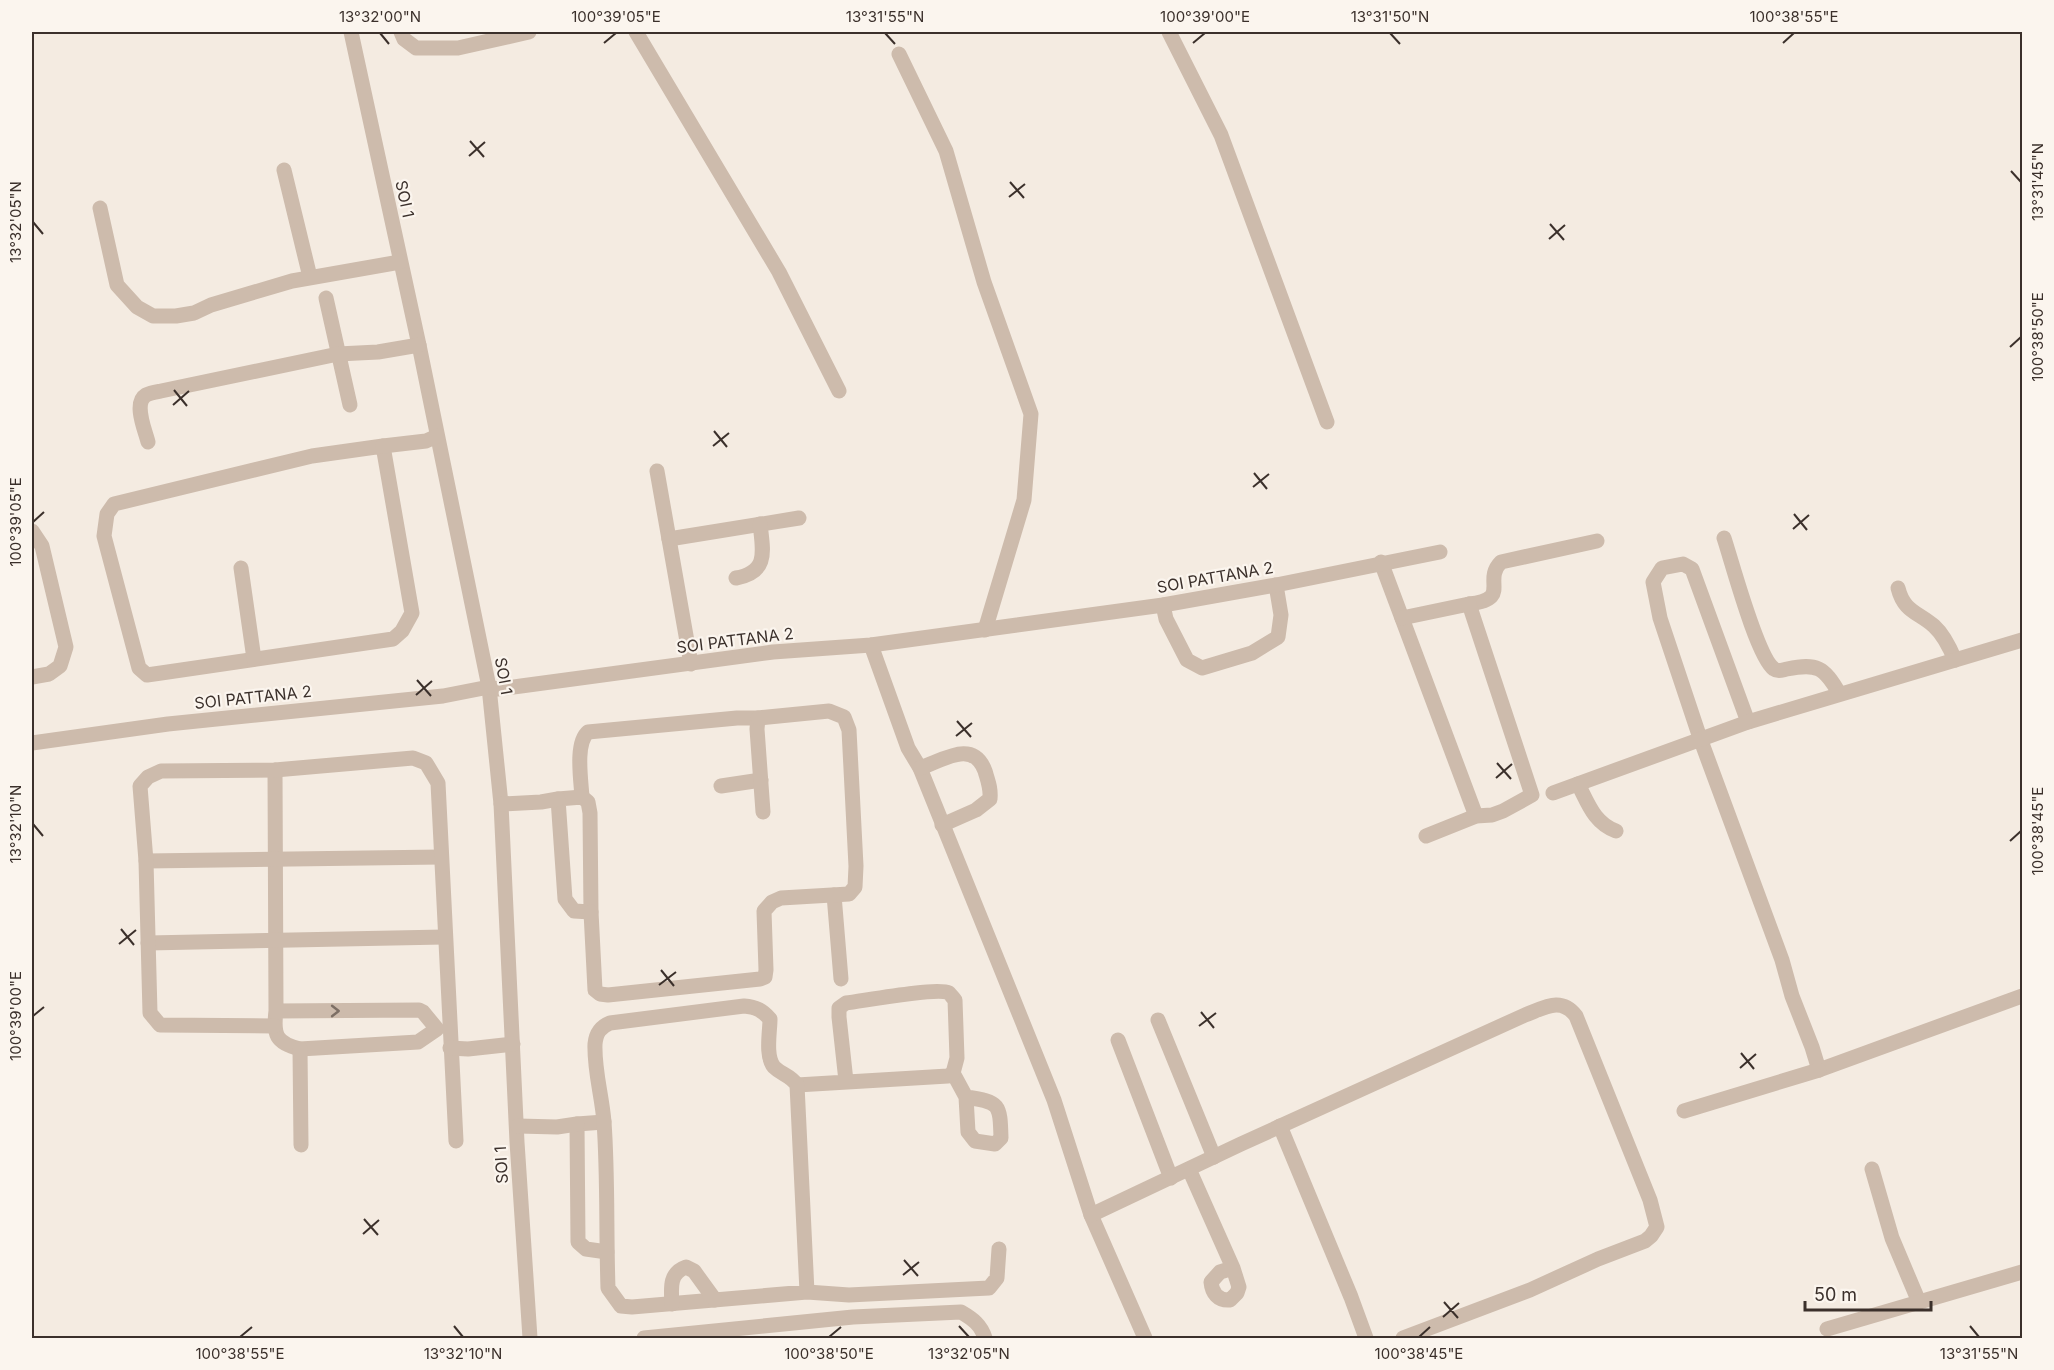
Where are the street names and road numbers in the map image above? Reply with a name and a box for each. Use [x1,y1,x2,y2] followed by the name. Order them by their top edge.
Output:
[391,178,419,220] street label: SOI 1
[1155,557,1275,597] street label: SOI PATTANA 2
[675,623,795,657] street label: SOI PATTANA 2
[491,656,517,696] street label: SOI 1
[193,681,313,713] street label: SOI PATTANA 2
[490,1146,512,1184] street label: SOI 1

